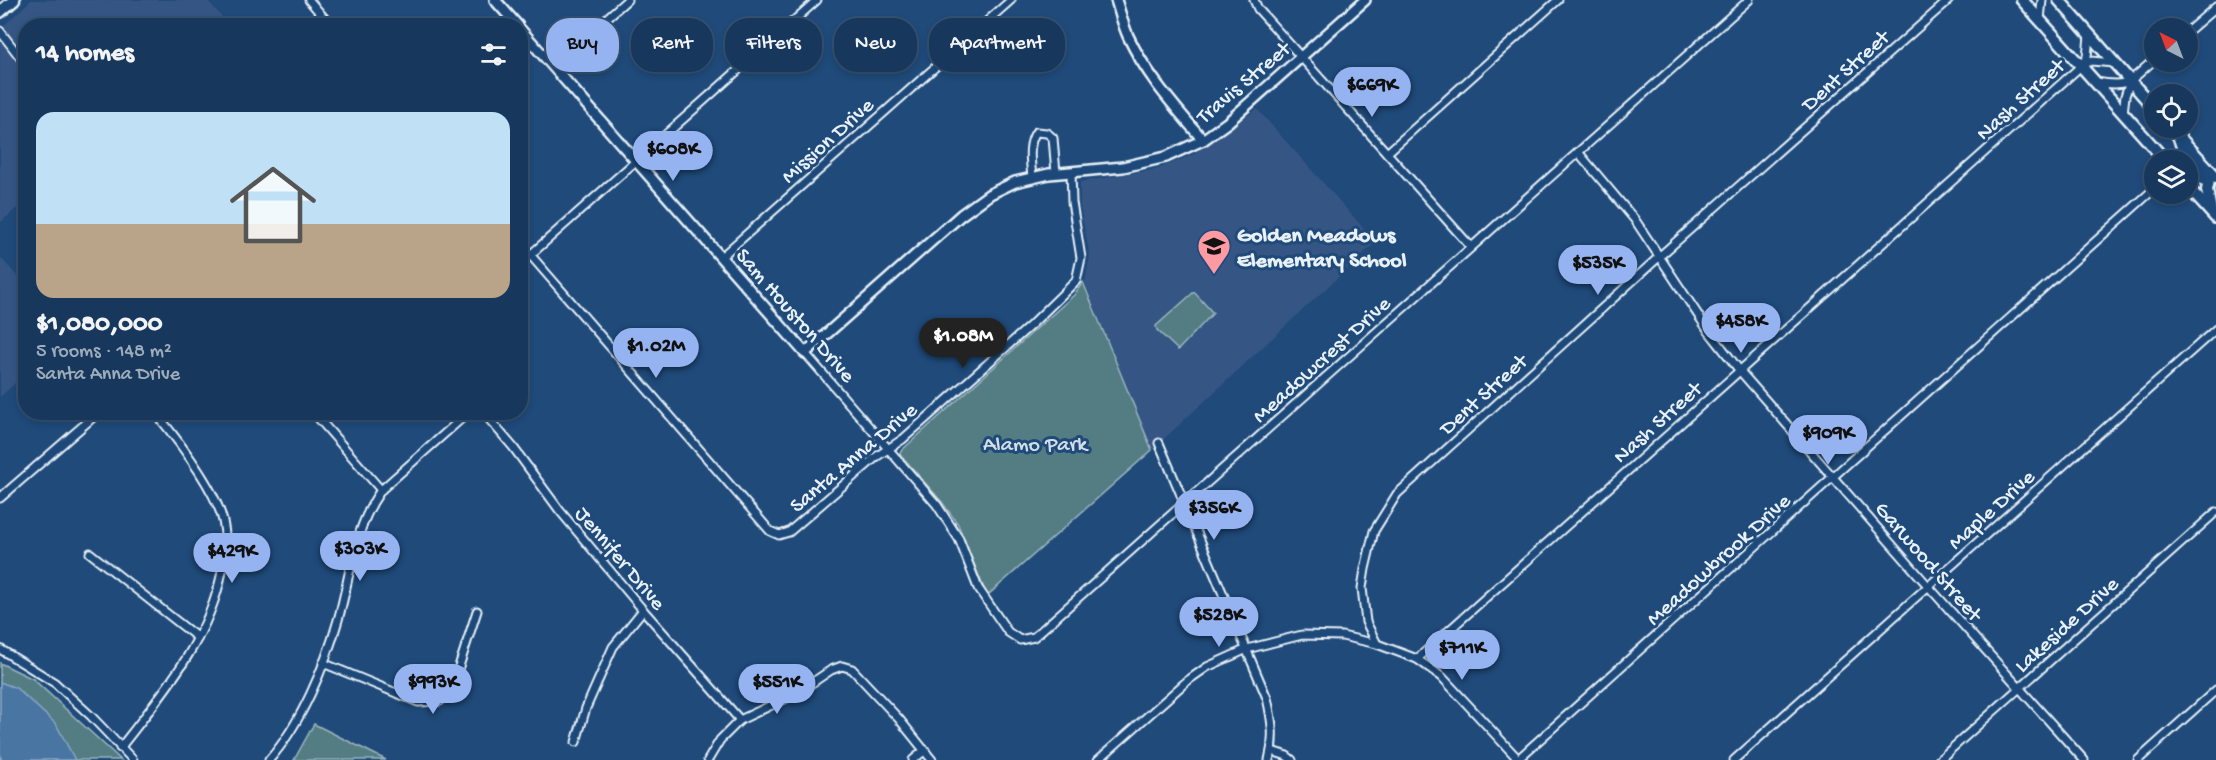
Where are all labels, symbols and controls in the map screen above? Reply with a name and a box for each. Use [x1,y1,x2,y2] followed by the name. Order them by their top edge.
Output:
[546,18,619,72] chip: Buy
[631,18,713,72] chip: Rent
[725,18,822,72] chip: Filters
[834,18,917,72] chip: New
[929,18,1065,72] chip: Apartment
[2144,18,2198,72] north arrow
[2144,18,2198,204] map controls
[1796,24,1897,119] street label: Dent Street
[1191,36,1298,132] street label: Travis Street
[477,38,510,71] icon: filters
[36,39,134,70] text: 14 homes
[1972,53,2073,148] street label: Nash Street
[1330,67,1414,118] pin: $669K
[1347,75,1397,98] text: $669K
[2144,84,2198,138] button: locate
[777,93,881,190] street label: Mission Drive
[631,131,715,182] pin: $608K
[647,139,699,162] text: $608K
[2144,150,2198,204] button: layers
[219,151,327,259] icon: home
[1237,224,1407,275] place label: Golden Meadows Elementary School
[1196,228,1232,275] school or university icon: Golden Meadows Elementary School
[729,244,860,390] street label: Sam Houston Drive
[1556,245,1640,296] pin: $535K
[1572,253,1624,276] text: $535K
[1248,292,1398,430] street label: Meadowcrest Drive
[1699,303,1783,354] pin: $458K
[36,310,163,341] text: $1,080,000
[1716,311,1766,334] text: $458K
[914,318,1012,369] pin: $1.08M
[933,326,993,349] text: $1.08M
[607,328,705,379] pin: $1.02M
[627,336,685,359] text: $1.02M
[36,341,172,364] text: 5 rooms · 148 m²
[1434,348,1535,443] street label: Dent Street
[36,364,180,387] text: Santa Anna Drive
[1609,376,1710,471] street label: Nash Street
[785,398,924,520] street label: Santa Anna Drive
[1786,415,1870,466] pin: $909K
[1802,423,1854,446] text: $909K
[983,433,1089,459] park label: Alamo Park
[1944,465,2042,557] street label: Maple Drive
[1642,489,1798,633] street label: Meadowbrook Drive
[1172,490,1256,541] pin: $356K
[1868,497,1987,629] street label: Garwood Street
[1188,498,1240,521] text: $356K
[568,502,670,617] street label: Jennifer Drive
[318,531,402,582] pin: $303K
[190,533,274,584] pin: $429K
[334,539,386,562] text: $303K
[207,541,257,564] text: $429K
[2010,572,2126,680] street label: Lakeside Drive
[1177,597,1261,648] pin: $528K
[1193,605,1245,628] text: $528K
[1420,630,1504,681] pin: $711K
[1439,638,1485,661] text: $711K
[391,664,475,715] pin: $993K
[735,664,819,715] pin: $551K
[408,672,458,695] text: $993K
[752,672,802,695] text: $551K

